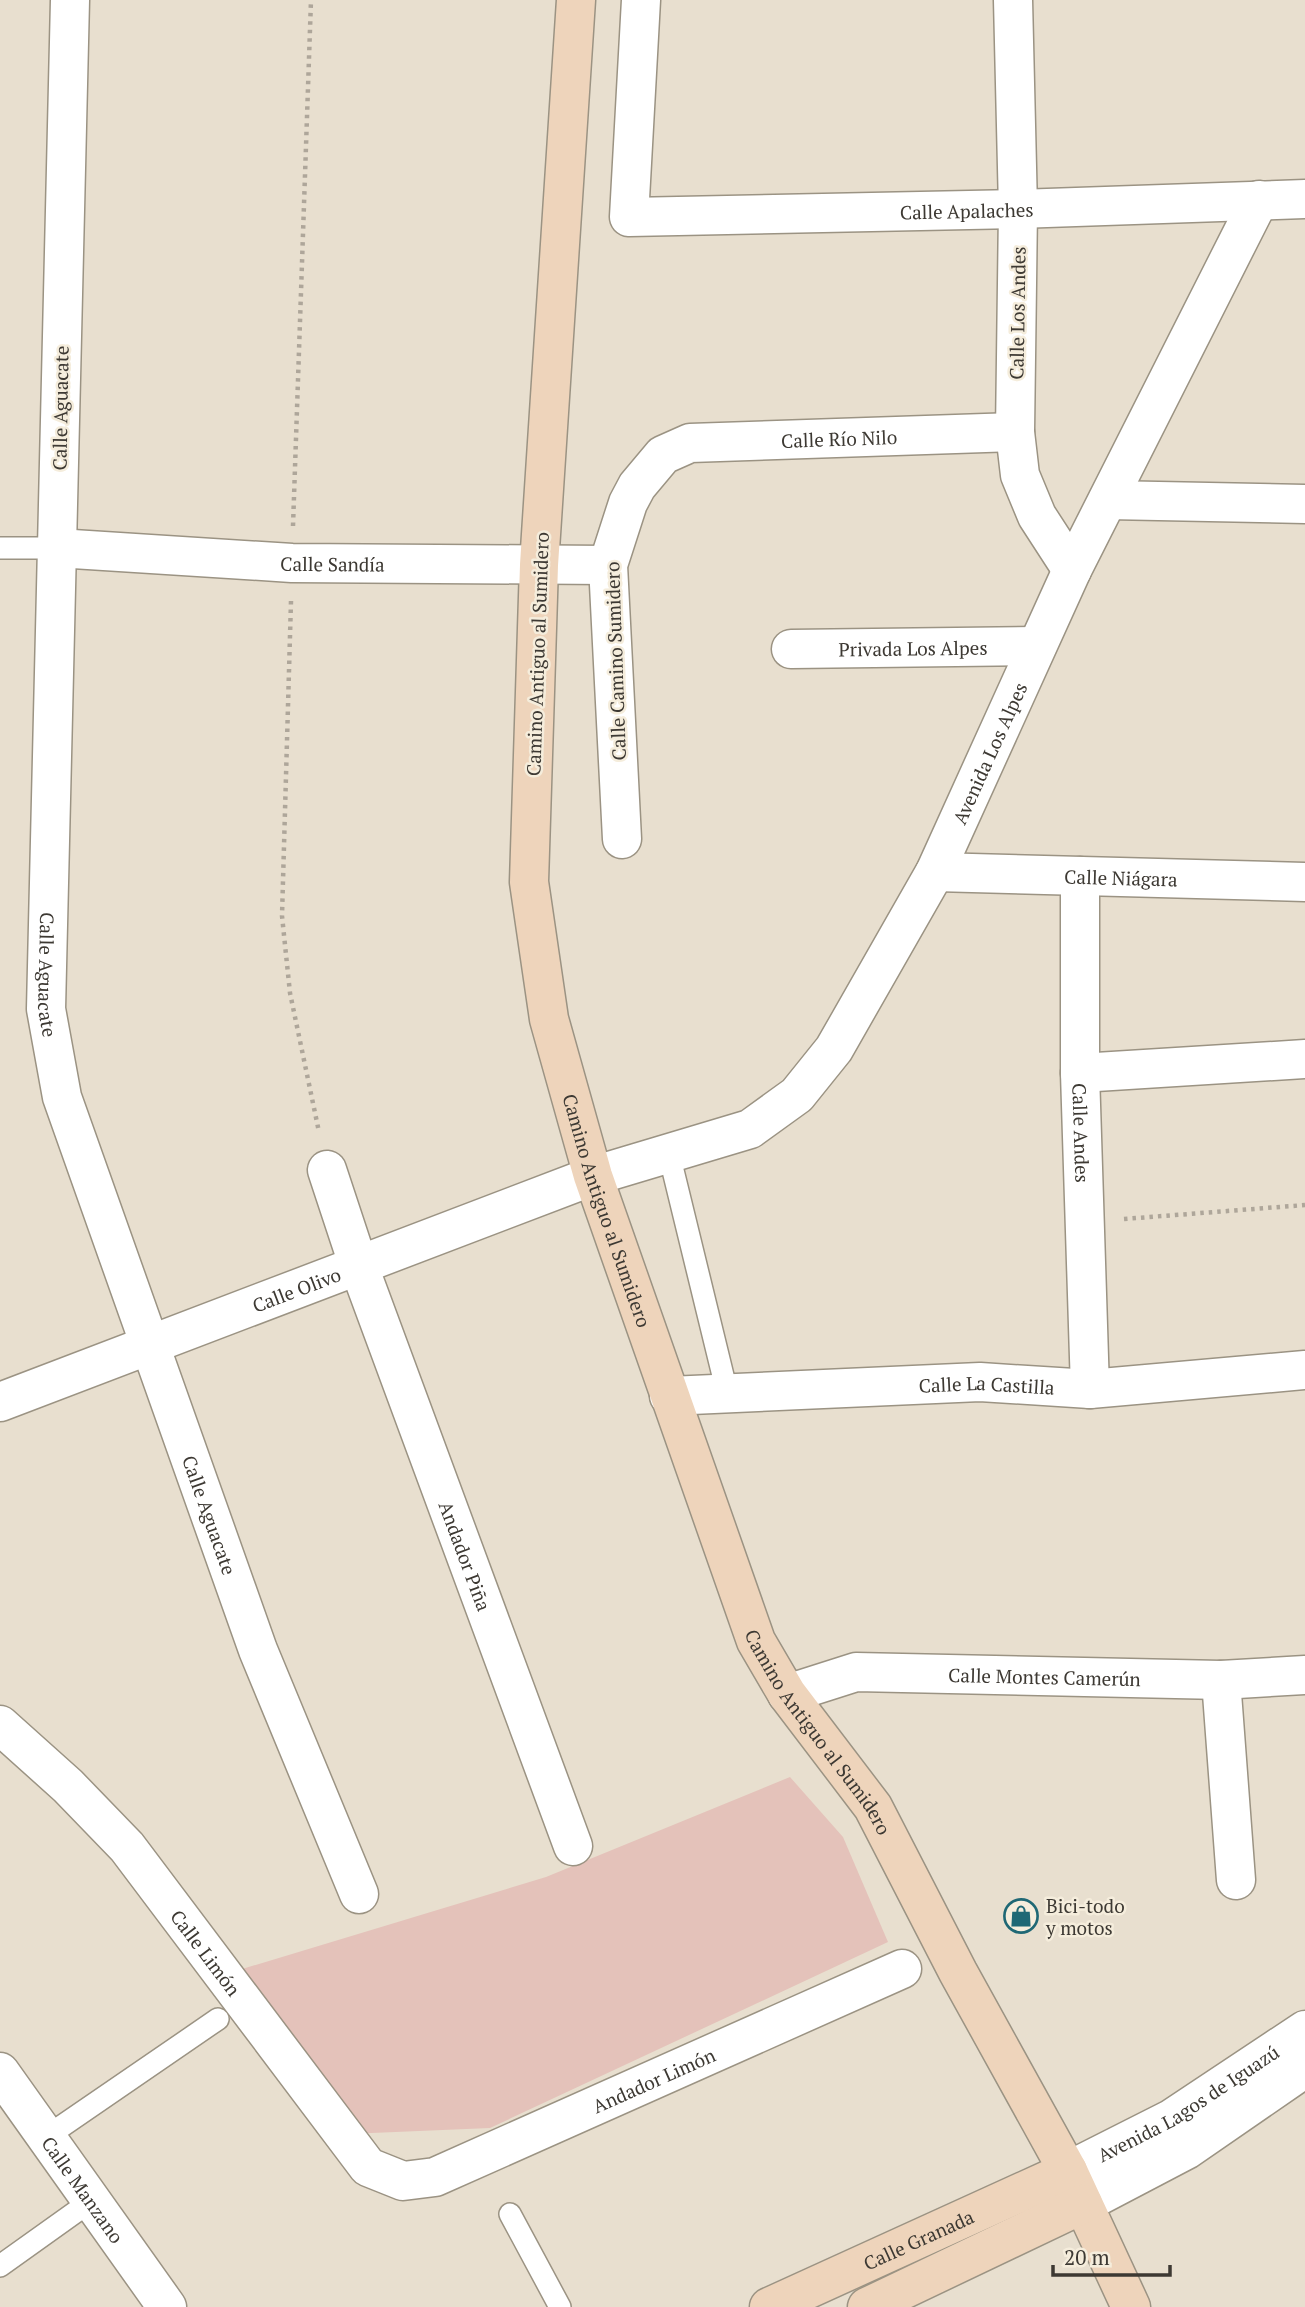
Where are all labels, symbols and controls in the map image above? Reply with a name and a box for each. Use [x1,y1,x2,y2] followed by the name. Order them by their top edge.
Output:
[900,196,1034,224] street label: Calle Apalaches
[1003,246,1031,380] street label: Calle Los Andes
[46,345,74,471] street label: Calle Aguacate
[781,423,898,452] street label: Calle Río Nilo
[520,532,554,776] street label: Camino Antiguo al Sumidero
[279,550,385,576] street label: Calle Sandía
[599,561,631,761] street label: Calle Camino Sumidero
[838,634,988,661] street label: Privada Los Alpes
[946,678,1032,828] street label: Avenida Los Alpes
[1064,863,1178,891] street label: Calle Niágara
[33,912,63,1039] street label: Calle Aguacate
[1068,1083,1096,1183] street label: Calle Andes
[558,1091,657,1330] street label: Camino Antiguo al Sumidero
[248,1261,344,1317] street label: Calle Olivo
[918,1369,1056,1399] street label: Calle La Castilla
[177,1452,243,1578] street label: Calle Aguacate
[434,1497,498,1615] street label: Andador Piña
[740,1626,897,1839] street label: Camino Antiguo al Sumidero
[948,1662,1141,1691] street label: Calle Montes Camerún
[1045,1893,1125,1940] place label: Bici-todo y motos
[1002,1897,1040,1935] shop icon: Bici-todo y motos
[166,1904,247,2000] street label: Calle Limón
[1093,2039,1283,2167] street label: Avenida Lagos de Iguazú
[588,2041,719,2118] street label: Andador Limón
[37,2131,130,2248] street label: Calle Manzano
[859,2203,978,2275] street label: Calle Granada
[1053,2234,1170,2278] scale bar
[1064,2243,1110,2271] text: 20 m

